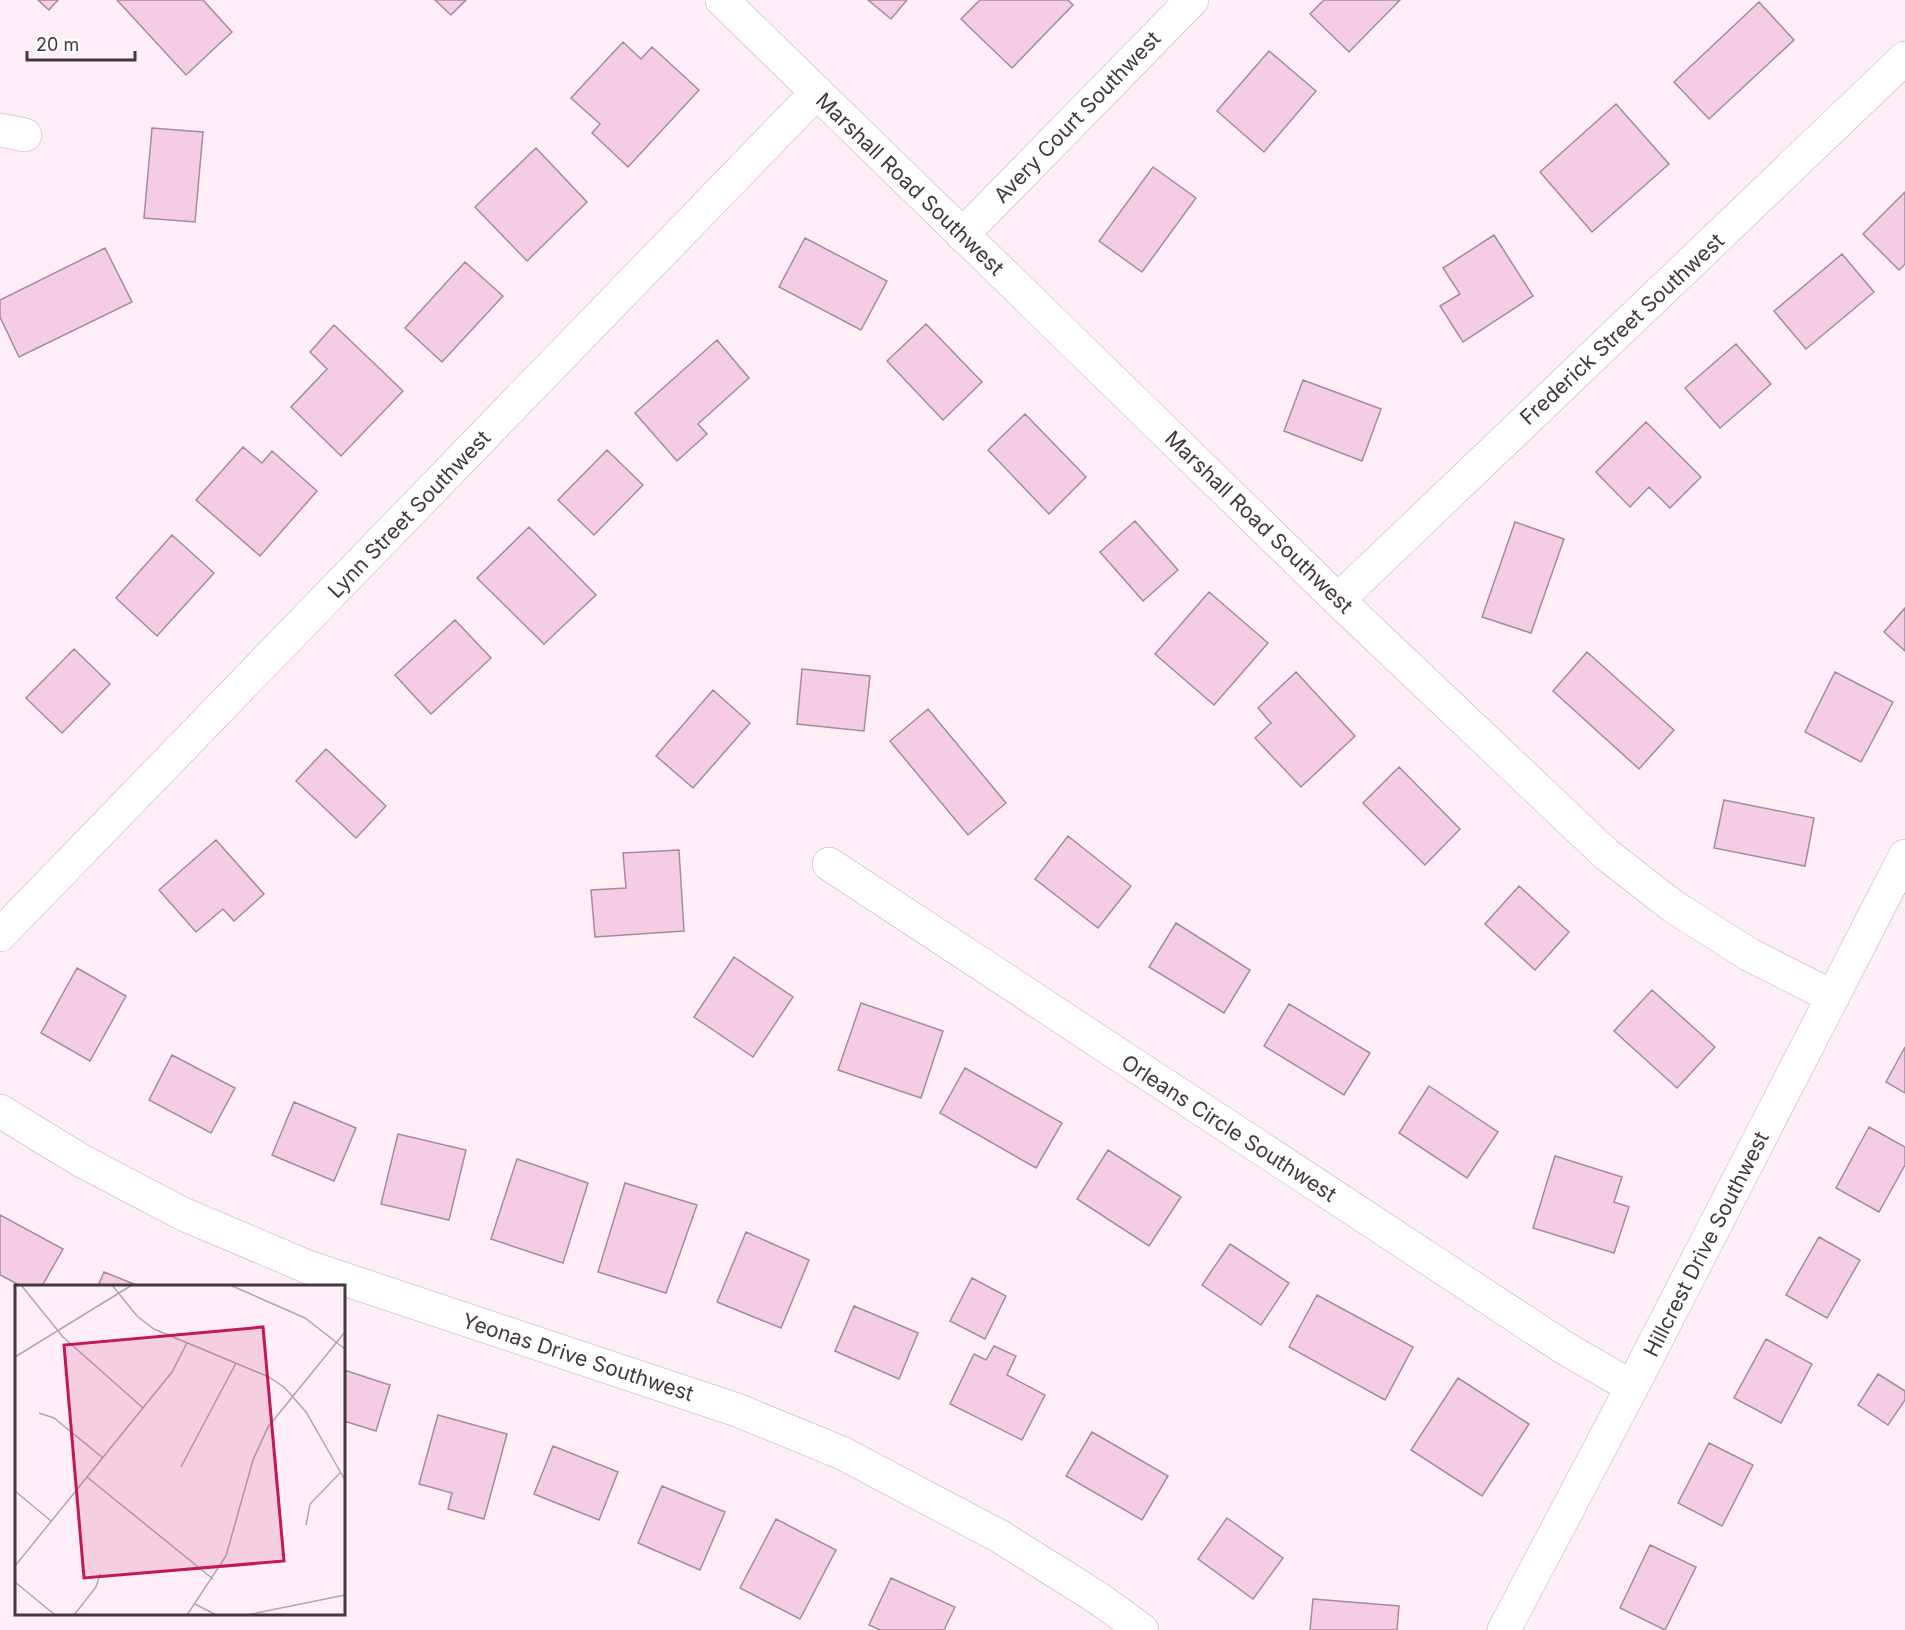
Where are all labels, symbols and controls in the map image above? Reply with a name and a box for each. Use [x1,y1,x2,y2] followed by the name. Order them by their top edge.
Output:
[27,24,135,62] scale bar
[989,26,1166,208] street label: Avery Court Southwest
[36,34,79,55] text: 20 m
[811,88,1009,280] street label: Marshall Road Southwest
[1515,228,1729,430] street label: Frederick Street Southwest
[323,425,496,603] street label: Lynn Street Southwest
[1160,426,1358,618] street label: Marshall Road Southwest
[1117,1049,1341,1207] street label: Orleans Circle Southwest
[1638,1127,1774,1361] street label: Hillcrest Drive Southwest
[15,1285,345,1615] inset map
[459,1308,697,1406] street label: Yeonas Drive Southwest

